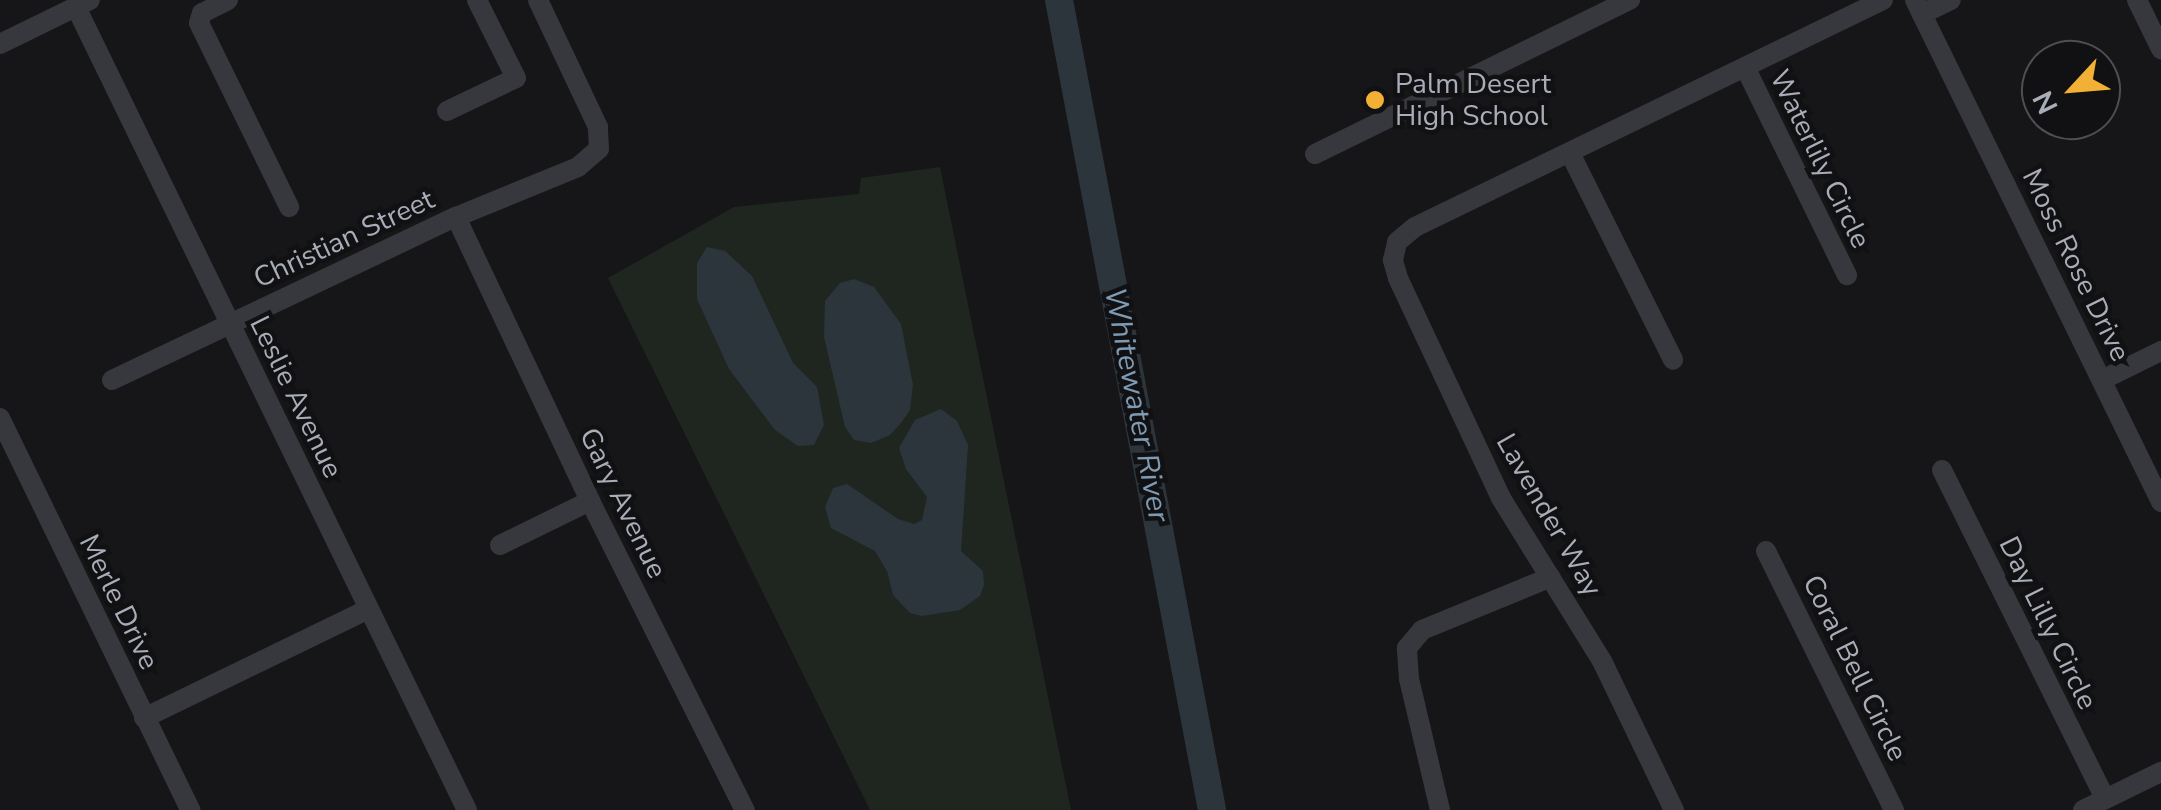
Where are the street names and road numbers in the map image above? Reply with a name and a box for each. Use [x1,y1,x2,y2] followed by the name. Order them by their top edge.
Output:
[1762,64,1878,254] street label: Waterlily Circle
[2015,163,2137,367] street label: Moss Rose Drive
[248,183,440,295] street label: Christian Street
[242,311,350,483] street label: Leslie Avenue
[572,422,674,584] street label: Gary Avenue
[1489,428,1609,602] street label: Lavender Way
[72,529,166,675] street label: Merle Drive
[1992,531,2104,715] street label: Day Lilly Circle
[1796,570,1914,766] street label: Coral Bell Circle

